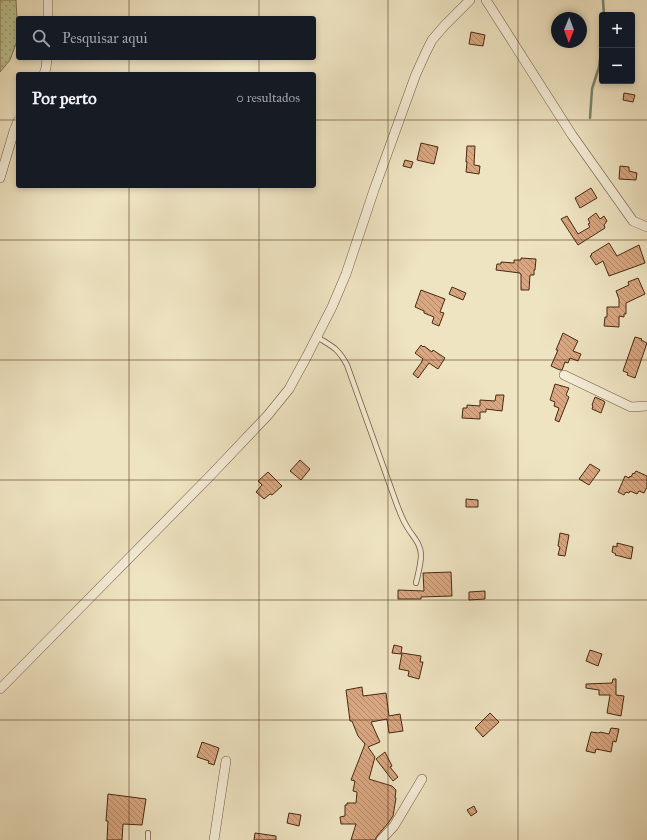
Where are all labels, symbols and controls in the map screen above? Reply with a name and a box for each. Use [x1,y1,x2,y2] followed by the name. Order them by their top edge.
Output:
[551,12,587,48] north arrow
[599,12,635,84] map controls
[599,12,635,48] button: +
[16,16,316,60] search box
[30,27,52,49] icon: search
[62,29,148,47] text: Pesquisar aqui
[599,48,635,84] button: −
[32,88,97,109] text: Por perto
[236,90,300,106] text: 0 resultados

